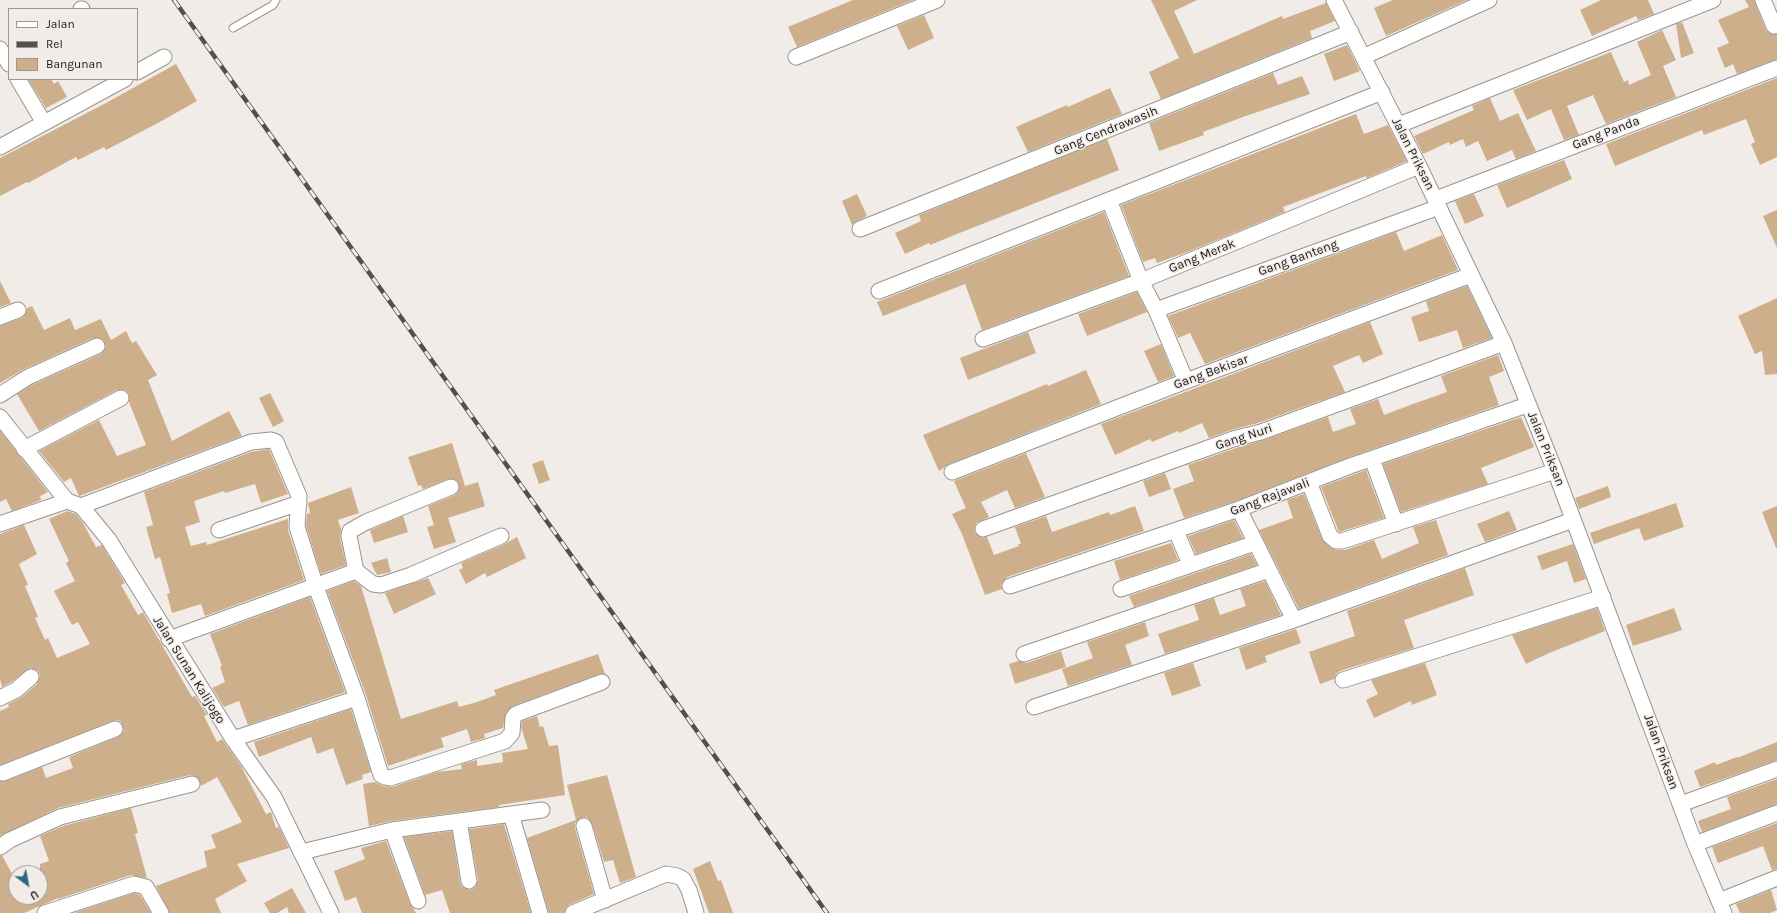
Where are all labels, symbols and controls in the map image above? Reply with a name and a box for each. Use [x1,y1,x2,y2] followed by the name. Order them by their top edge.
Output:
[8,8,138,80] legend
[46,17,75,31] text: Jalan
[46,37,63,51] text: Rel
[46,57,102,71] text: Bangunan
[1052,103,1160,159] street label: Gang Cendrawasih
[1570,113,1642,153] street label: Gang Panda
[1388,115,1438,193] street label: Jalan Priksan
[1166,236,1238,276] street label: Gang Merak
[1256,236,1340,280] street label: Gang Banteng
[1171,351,1251,393] street label: Gang Bekisar
[1524,409,1568,489] street label: Jalan Priksan
[1213,420,1275,454] street label: Gang Nuri
[1228,475,1312,519] street label: Gang Rajawali
[150,613,228,727] street label: Jalan Sunan Kalijogo
[1640,712,1682,792] street label: Jalan Priksan
[8,865,48,905] north arrow
[27,887,41,902] text: U

